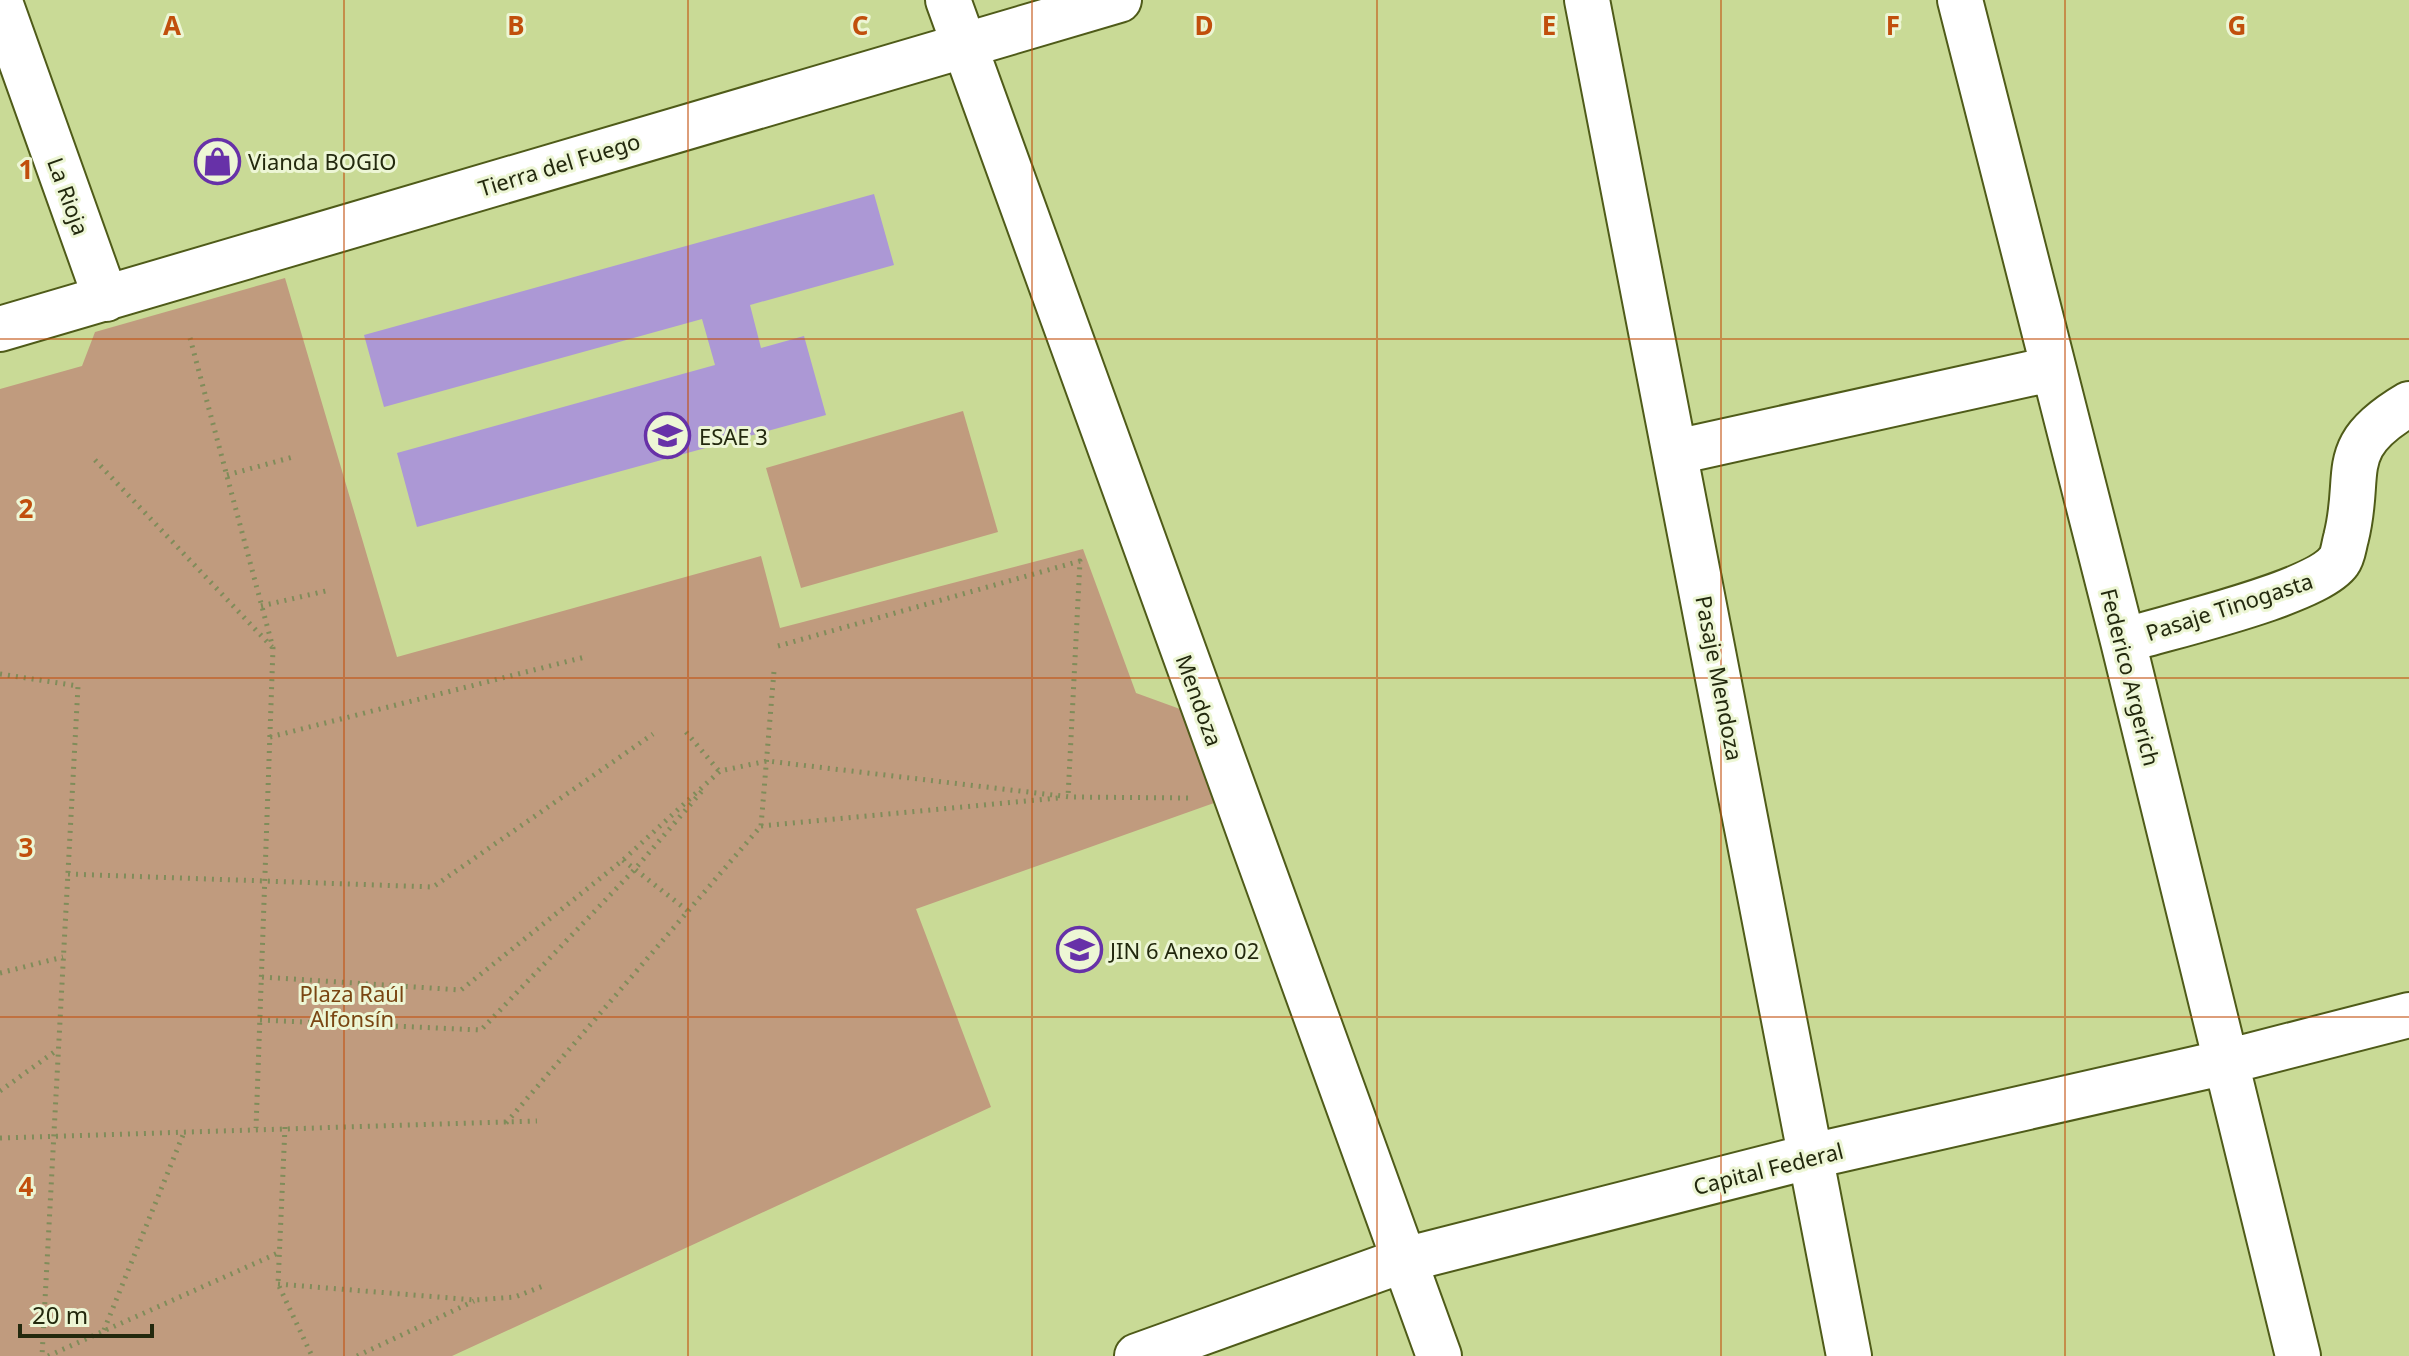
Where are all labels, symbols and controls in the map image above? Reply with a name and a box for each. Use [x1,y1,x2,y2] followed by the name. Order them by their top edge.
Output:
[163,7,181,43] text: A
[507,7,525,43] text: B
[852,7,868,43] text: C
[1194,7,1214,43] text: D
[1542,7,1556,43] text: E
[1886,7,1900,43] text: F
[2228,7,2246,43] text: G
[474,125,644,203] street label: Tierra del Fuego
[193,137,241,185] shop icon: Vianda BOGIO
[248,146,397,176] place label: Vianda BOGIO
[19,151,33,187] text: 1
[41,153,97,239] street label: La Rioja
[644,412,692,460] school or university icon: ESAE 3
[699,421,768,451] place label: ESAE 3
[19,490,34,526] text: 2
[2142,565,2316,647] street label: Pasaje Tinogasta
[2094,585,2168,769] street label: Federico Argerich
[1689,593,1751,763] street label: Pasaje Mendoza
[1170,650,1230,750] street label: Mendoza
[19,829,33,865] text: 3
[1055,926,1103,974] school or university icon: JIN 6 Anexo 02
[1108,935,1259,965] place label: JIN 6 Anexo 02
[299,978,405,1033] park label: Plaza Raúl Alfonsín
[1690,1135,1846,1201] street label: Capital Federal
[19,1168,34,1204] text: 4
[20,1288,152,1338] scale bar
[32,1298,88,1331] text: 20 m

